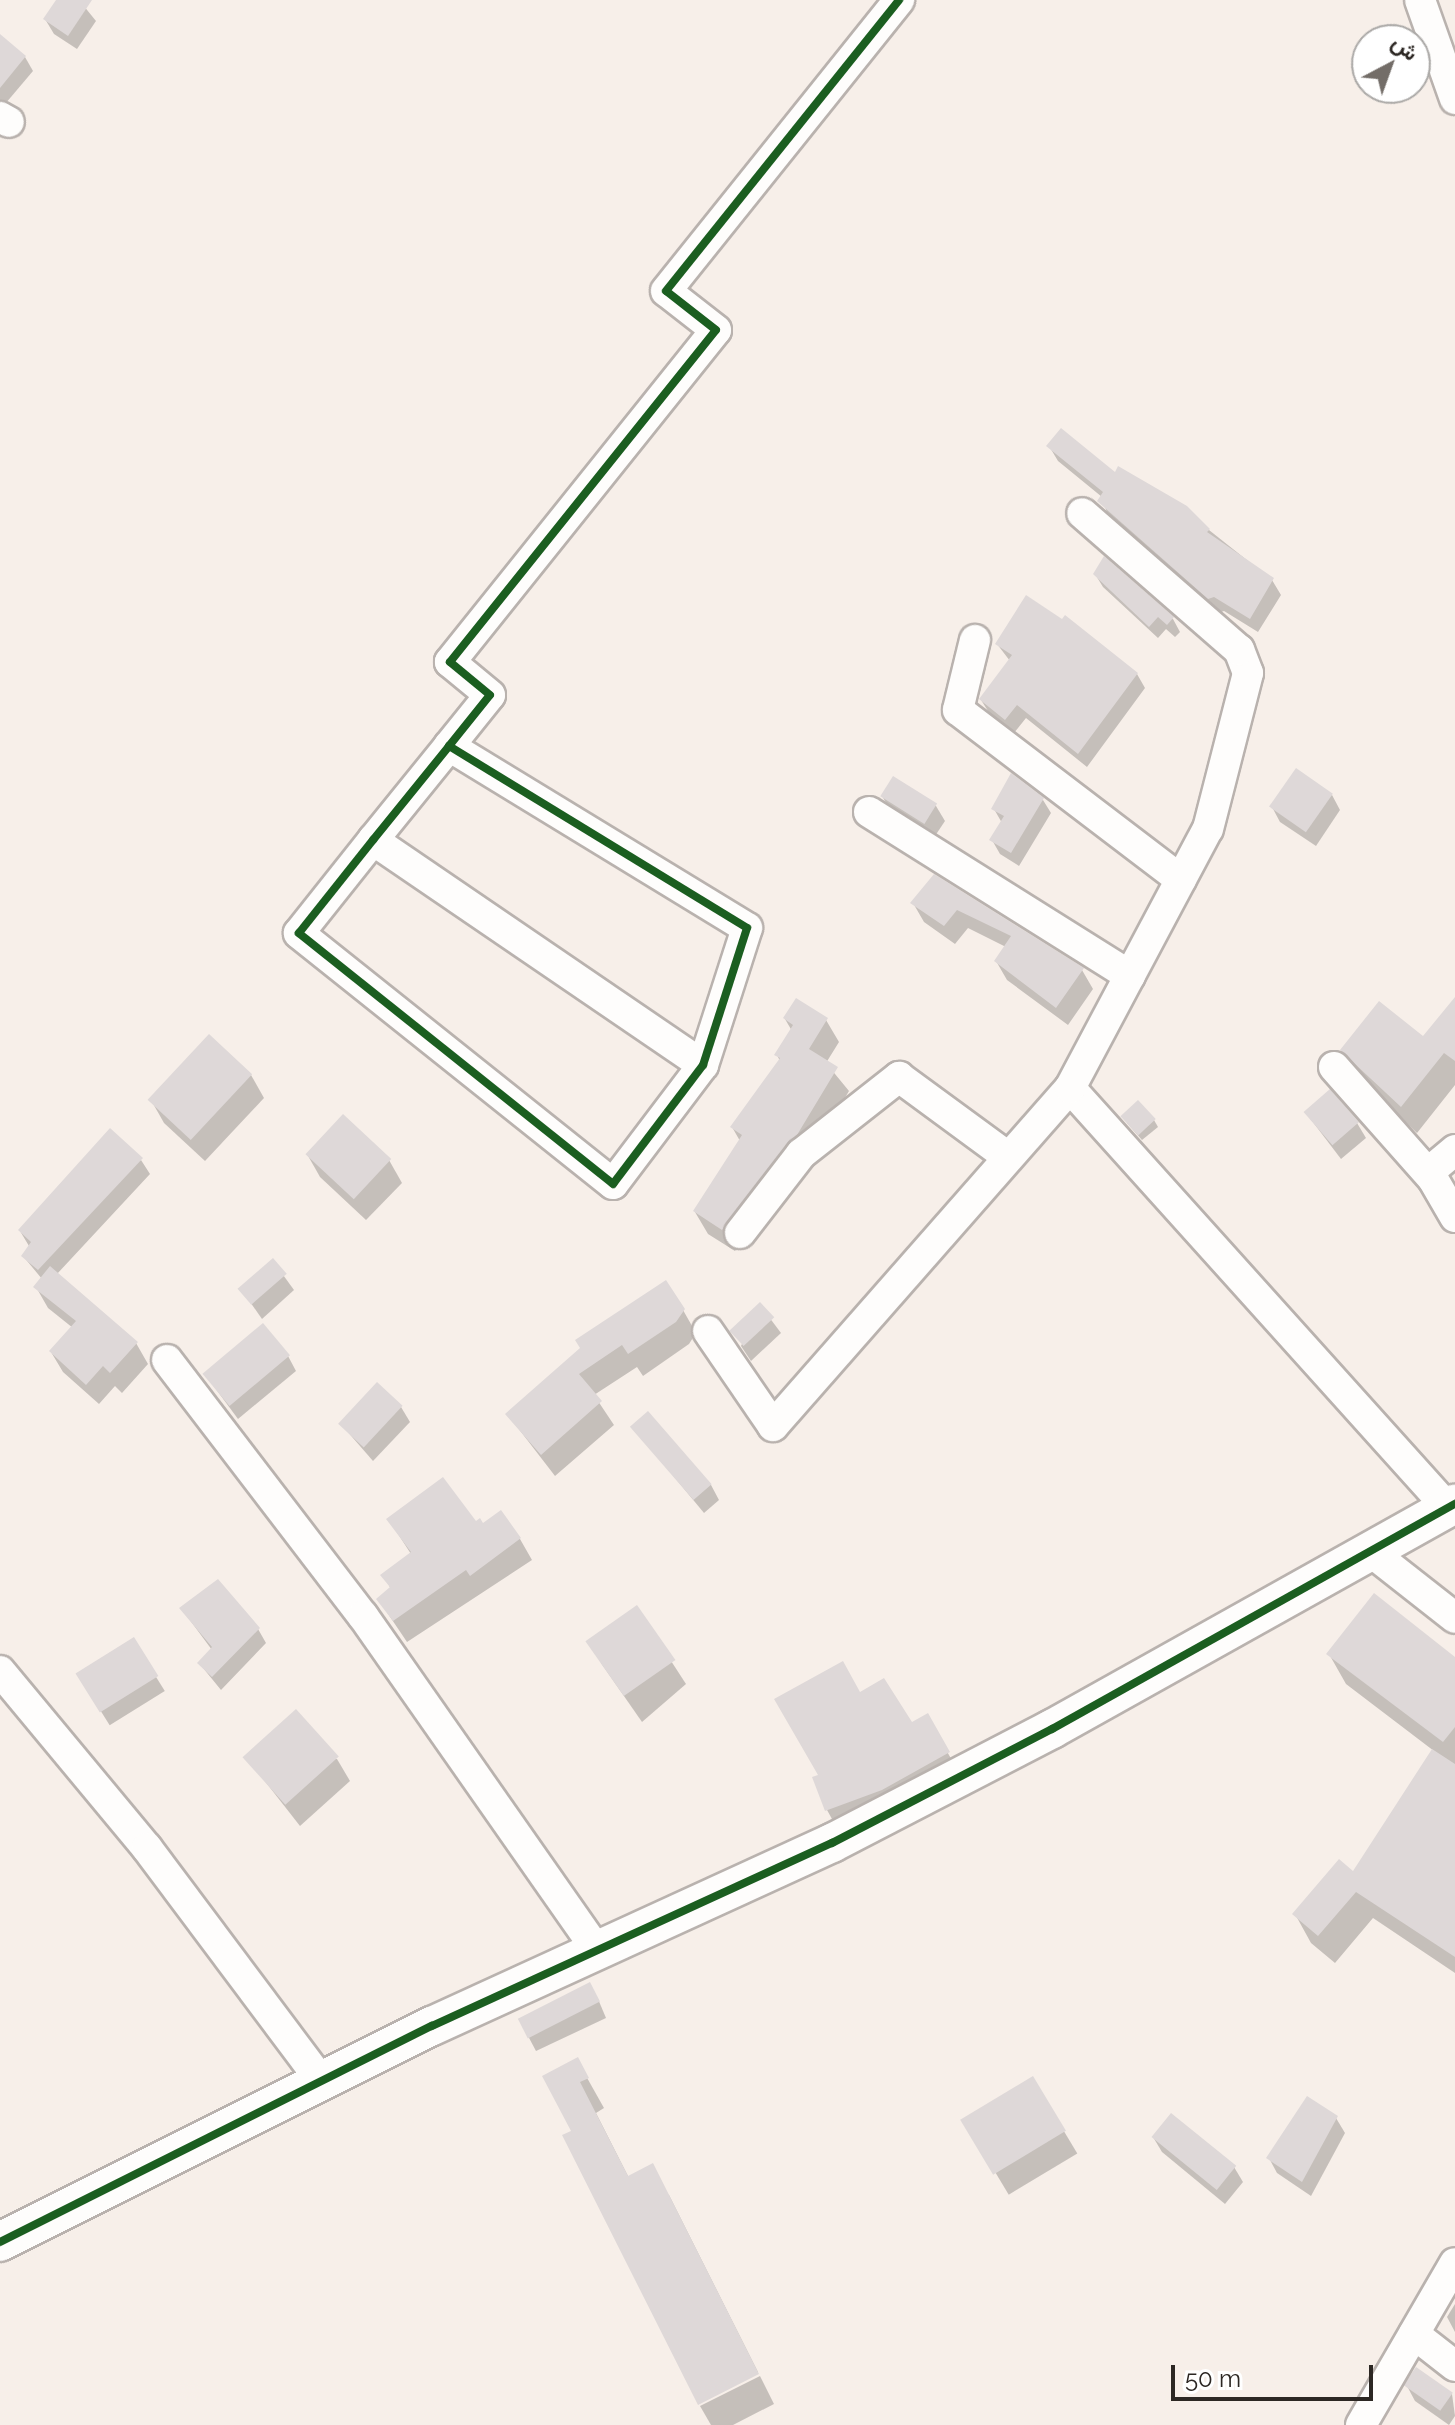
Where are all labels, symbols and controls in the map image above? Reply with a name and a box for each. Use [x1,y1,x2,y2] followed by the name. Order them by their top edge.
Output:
[1351,24,1431,104] north arrow
[1387,29,1424,66] text: ش
[1175,2349,1377,2399] scale bar
[1185,2364,1241,2393] text: 50 m

